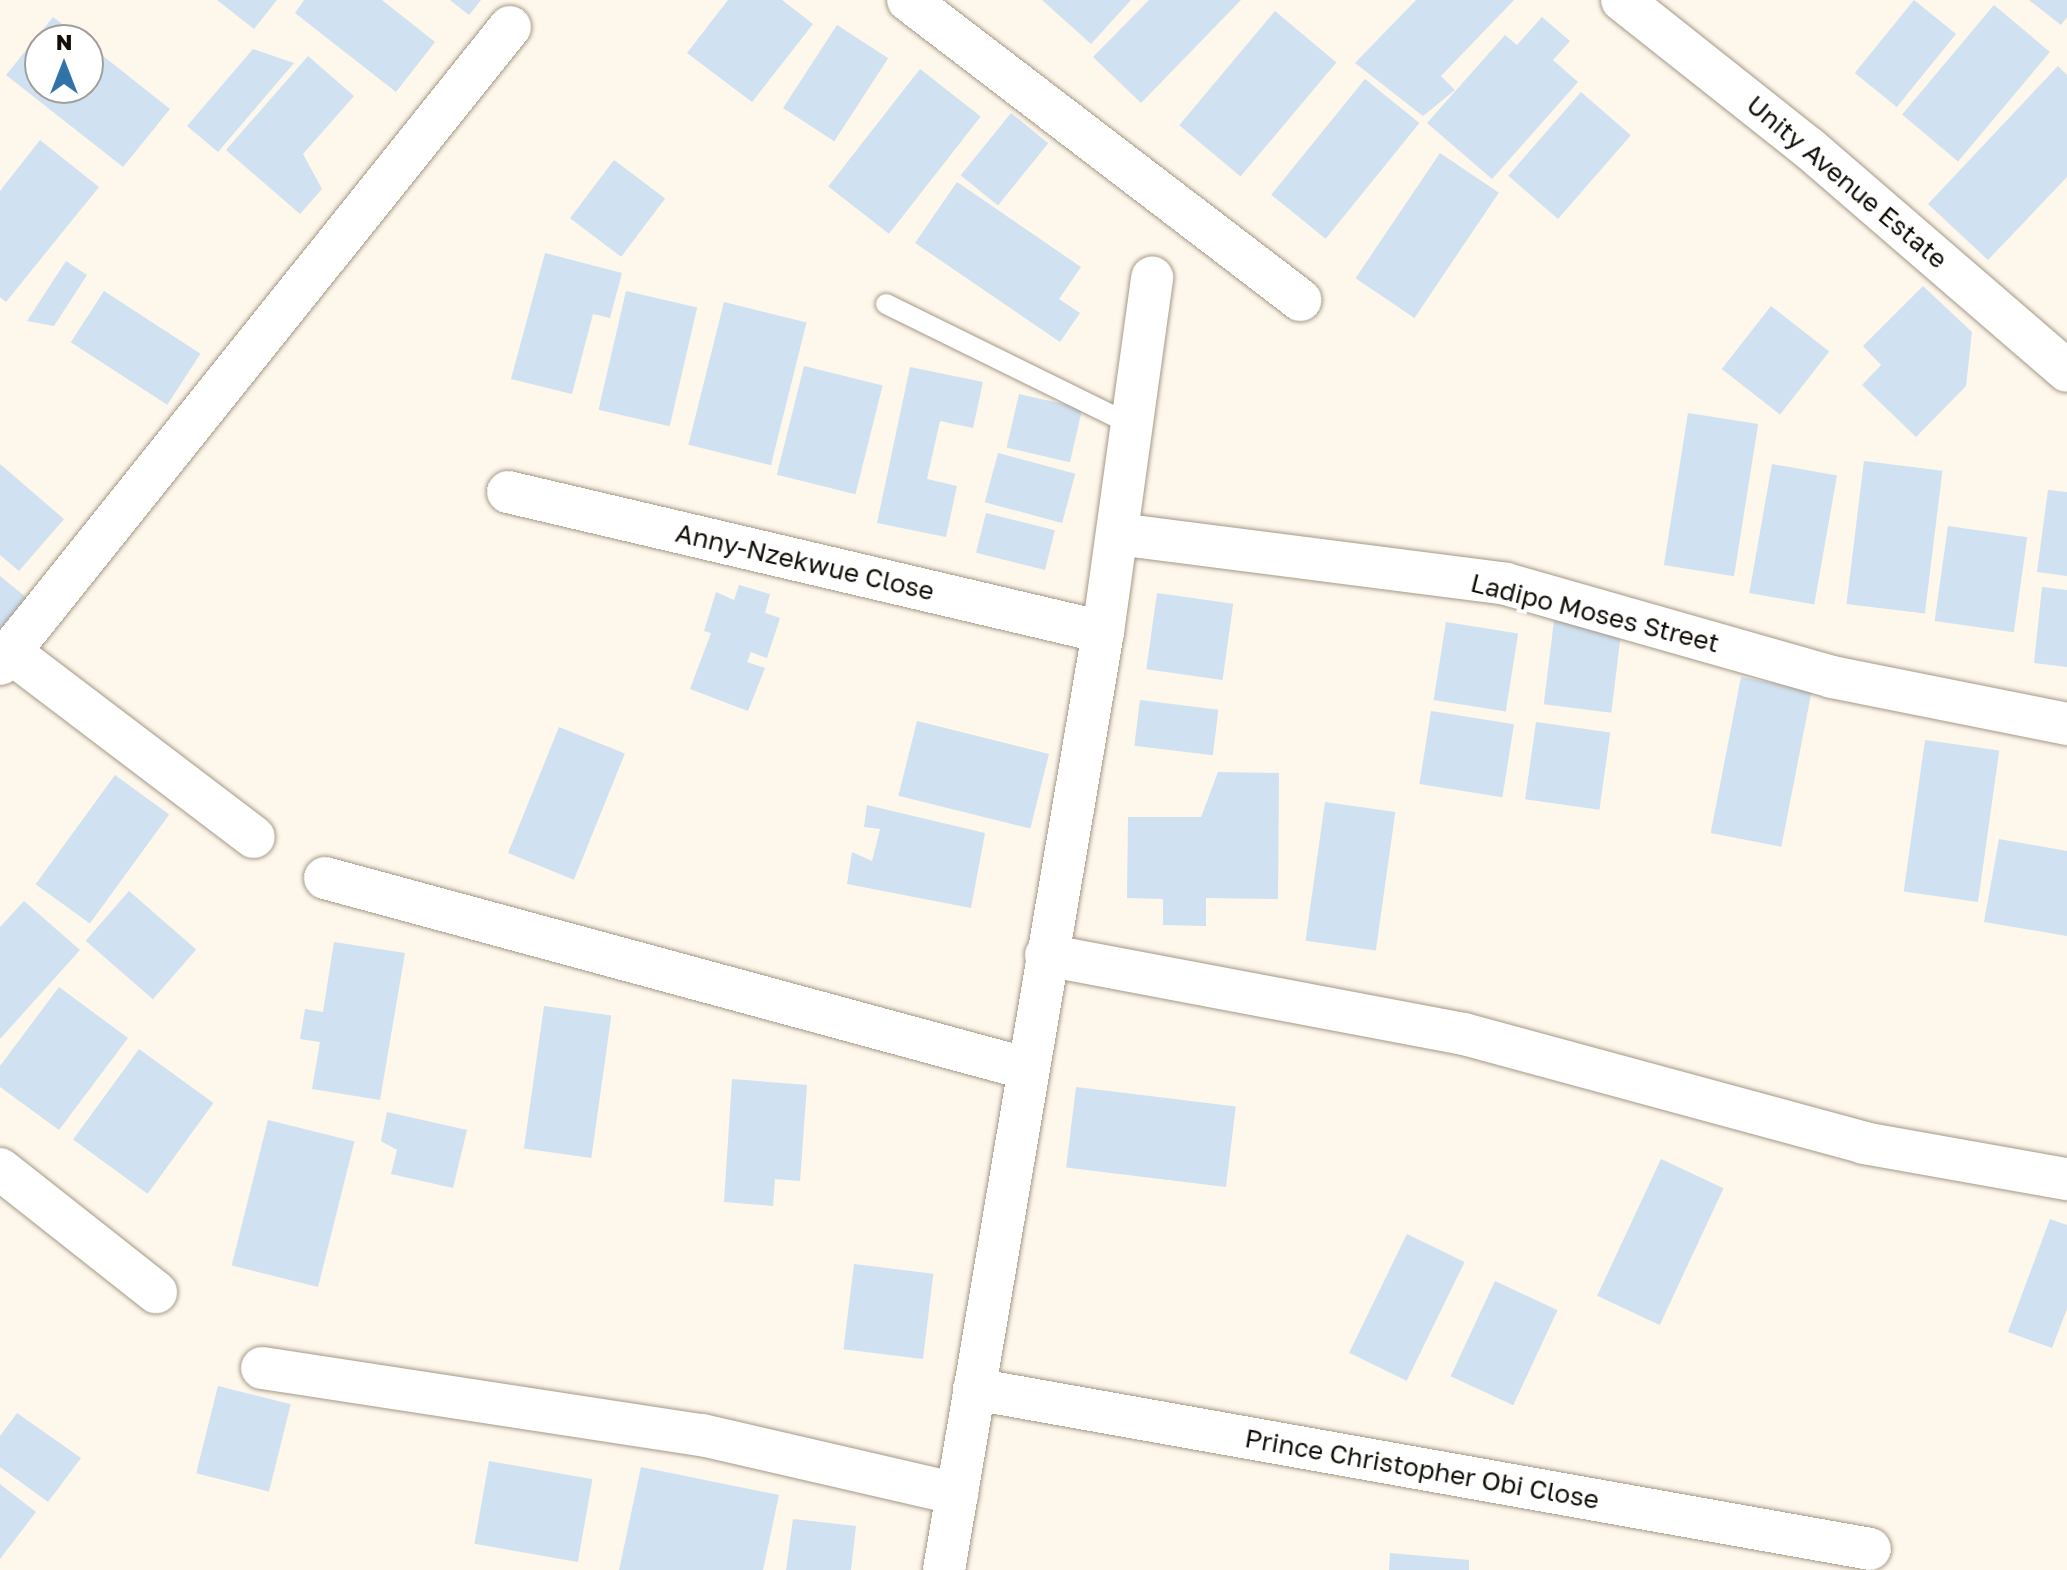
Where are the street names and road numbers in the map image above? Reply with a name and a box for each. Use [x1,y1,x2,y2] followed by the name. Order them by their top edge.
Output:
[1740,89,1954,275] street label: Unity Avenue Estate
[673,517,937,607] street label: Anny-Nzekwue Close
[1468,567,1722,659] street label: Ladipo Moses Street
[1243,1422,1601,1516] street label: Prince Christopher Obi Close

